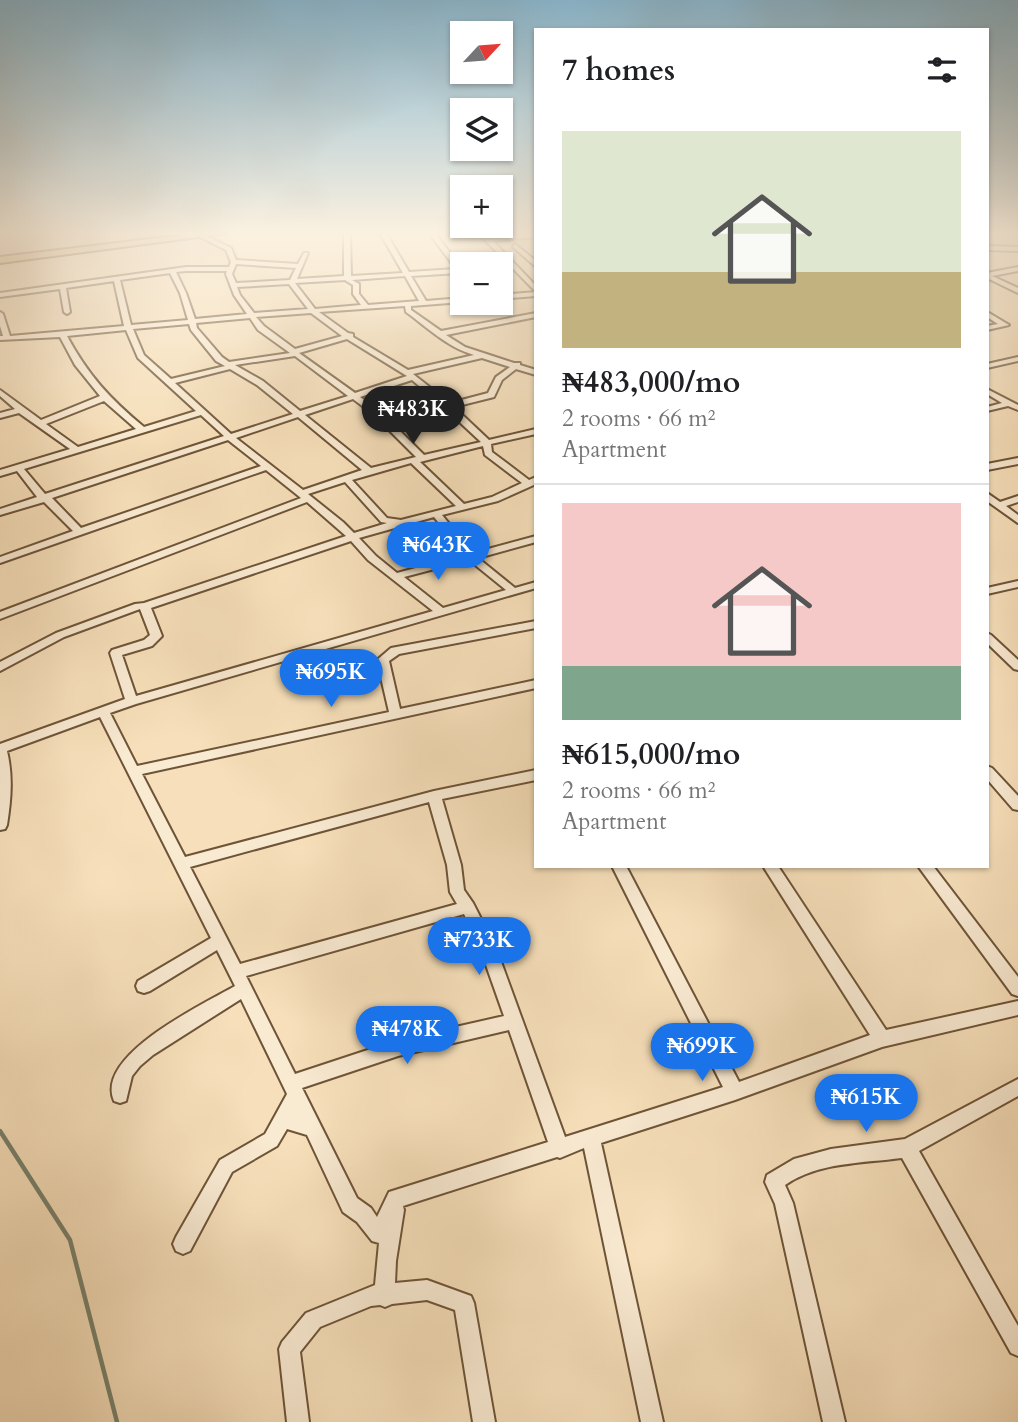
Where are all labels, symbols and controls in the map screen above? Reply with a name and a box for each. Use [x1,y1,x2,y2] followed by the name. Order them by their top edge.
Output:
[450,21,513,84] north arrow
[450,21,513,315] map controls
[562,50,675,91] text: 7 homes
[923,51,961,89] icon: filters
[450,98,513,161] button: layers
[450,175,513,238] button: +
[699,176,825,302] icon: home
[450,252,513,315] button: −
[562,362,740,403] text: ₦483,000/mo
[364,386,462,446] pin: ₦483K
[378,393,448,424] text: ₦483K
[562,403,715,434] text: 2 rooms · 66 m²
[562,434,666,465] text: Apartment
[389,522,487,582] pin: ₦643K
[403,529,473,560] text: ₦643K
[699,548,825,674] icon: home
[282,650,380,709] pin: ₦695K
[296,656,366,687] text: ₦695K
[562,734,740,775] text: ₦615,000/mo
[562,775,715,806] text: 2 rooms · 66 m²
[562,806,666,837] text: Apartment
[430,918,528,977] pin: ₦733K
[444,924,514,955] text: ₦733K
[358,1006,456,1066] pin: ₦478K
[372,1013,442,1044] text: ₦478K
[653,1024,751,1083] pin: ₦699K
[667,1030,737,1061] text: ₦699K
[817,1074,915,1134] pin: ₦615K
[831,1081,901,1112] text: ₦615K

